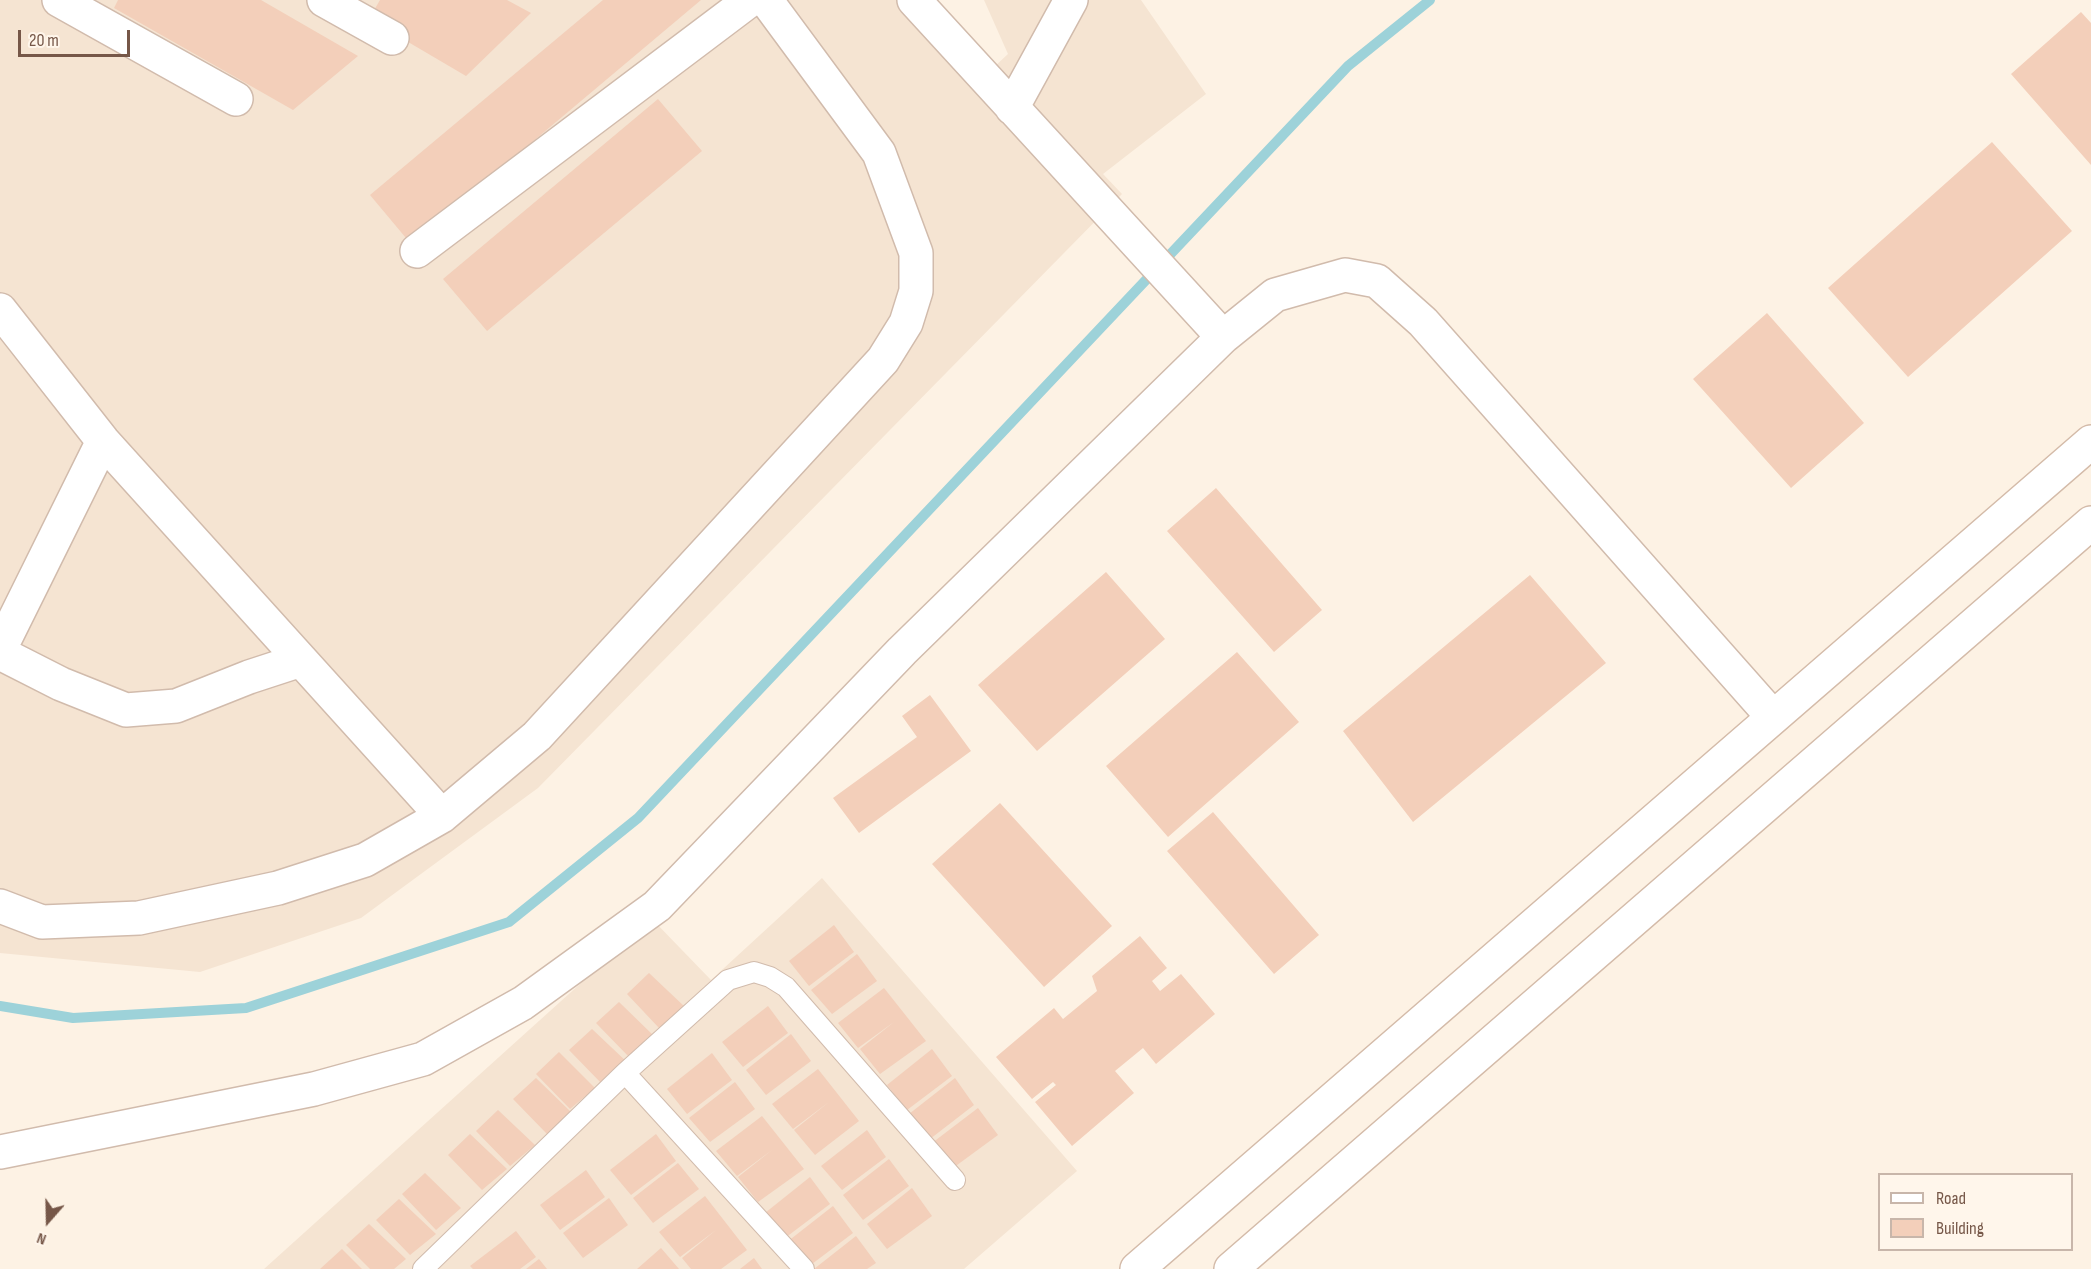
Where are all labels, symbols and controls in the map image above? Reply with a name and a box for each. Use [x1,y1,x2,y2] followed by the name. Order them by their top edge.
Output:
[21,18,134,56] scale bar
[29,30,59,51] text: 20 m
[1878,1173,2073,1251] legend
[1936,1188,1966,1209] text: Road
[18,1191,78,1251] north arrow
[1936,1218,1984,1239] text: Building
[34,1228,49,1249] text: N

